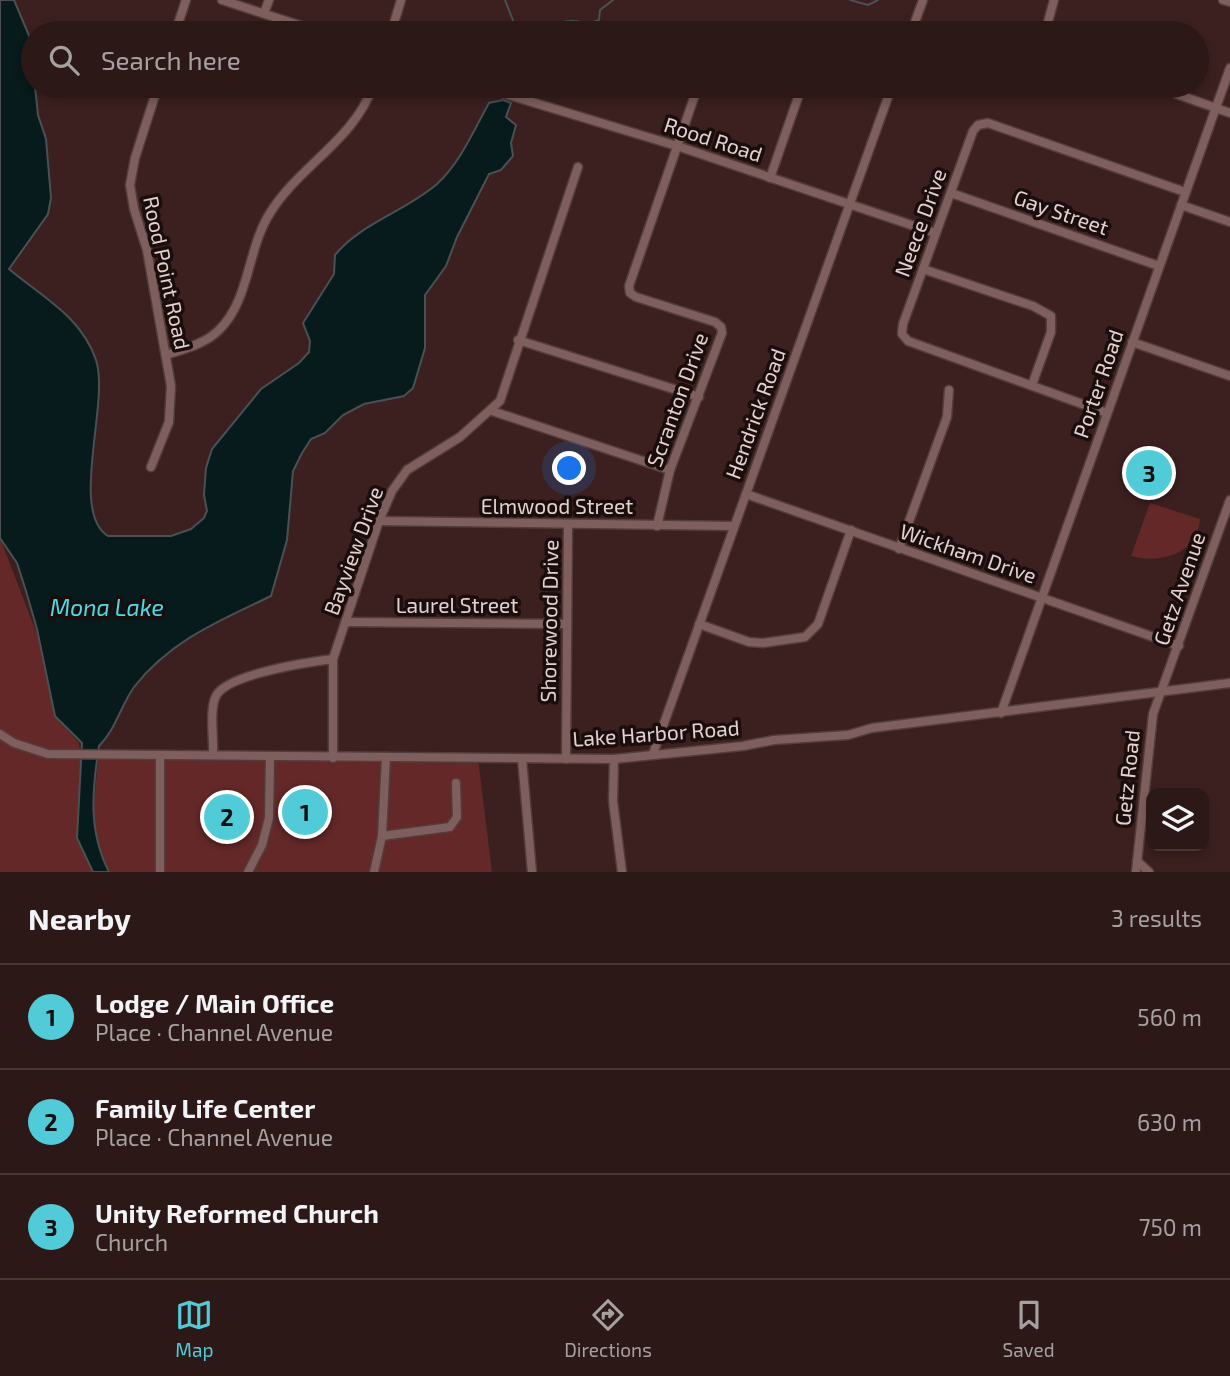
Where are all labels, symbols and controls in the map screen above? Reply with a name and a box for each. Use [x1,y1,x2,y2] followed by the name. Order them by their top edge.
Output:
[21,21,1209,98] search box
[45,41,83,79] icon: search
[101,44,241,75] text: Search here
[661,111,766,166] street label: Rood Road
[888,165,951,280] street label: Neece Drive
[1011,184,1112,239] street label: Gay Street
[139,194,196,352] street label: Rood Point Road
[1067,326,1128,441] street label: Porter Road
[641,329,712,470] street label: Scranton Drive
[719,345,790,482] street label: Hendrick Road
[1126,447,1172,499] pin: 3
[552,451,586,485] your location
[318,483,387,618] street label: Bayview Drive
[481,493,633,518] street label: Elmwood Street
[897,518,1040,588] street label: Wickham Drive
[1148,529,1210,648] street label: Getz Avenue
[535,539,562,703] street label: Shorewood Drive
[396,592,518,617] street label: Laurel Street
[50,593,164,621] water label: Mona Lake
[571,714,740,751] street label: Lake Harbor Road
[1109,729,1144,827] street label: Getz Road
[282,786,328,838] pin: 1
[1146,788,1209,851] map controls
[1146,788,1209,851] button: layers
[204,791,250,843] pin: 2
[28,900,131,936] text: Nearby
[1111,904,1202,932] text: 3 results
[95,987,334,1018] text: Lodge / Main Office
[46,1003,56,1031] text: 1
[1137,1003,1202,1031] text: 560 m
[95,1018,333,1046] text: Place · Channel Avenue
[95,1092,315,1123] text: Family Life Center
[44,1108,58,1136] text: 2
[1137,1108,1202,1136] text: 630 m
[95,1123,333,1151] text: Place · Channel Avenue
[95,1197,379,1228] text: Unity Reformed Church
[44,1213,58,1241] text: 3
[1139,1213,1202,1241] text: 750 m
[95,1228,168,1256] text: Church
[175,1296,213,1361] tab: Map
[564,1296,652,1361] tab: Directions
[1002,1296,1055,1361] tab: Saved

